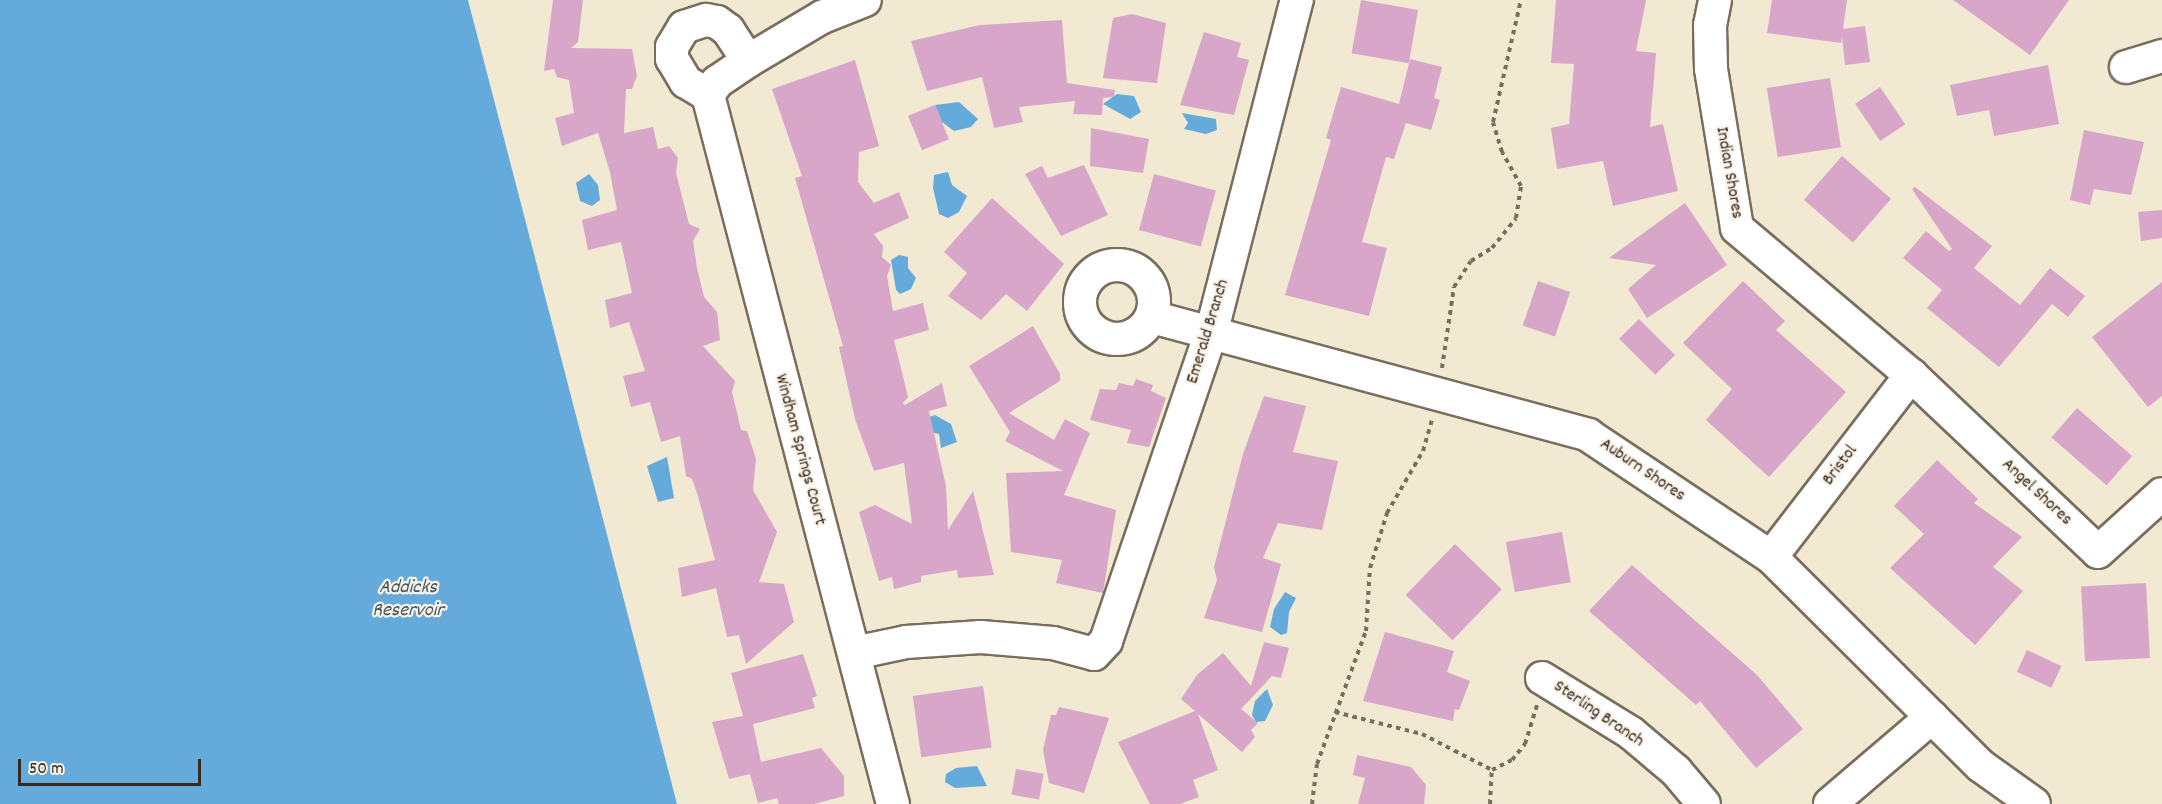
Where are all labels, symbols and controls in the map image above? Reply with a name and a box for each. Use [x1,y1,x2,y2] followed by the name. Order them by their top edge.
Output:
[1709,125,1747,221] street label: Indian Shores
[1183,277,1235,387] street label: Emerald Branch
[768,372,830,528] street label: Windham Springs Court
[1595,434,1689,508] street label: Auburn Shores
[1819,442,1863,490] street label: Bristol
[1996,455,2076,531] street label: Angel Shores
[372,576,444,623] water label: Addicks Reservoir
[1549,677,1647,753] street label: Sterling Branch
[21,747,204,785] scale bar
[29,757,64,782] text: 50 m

